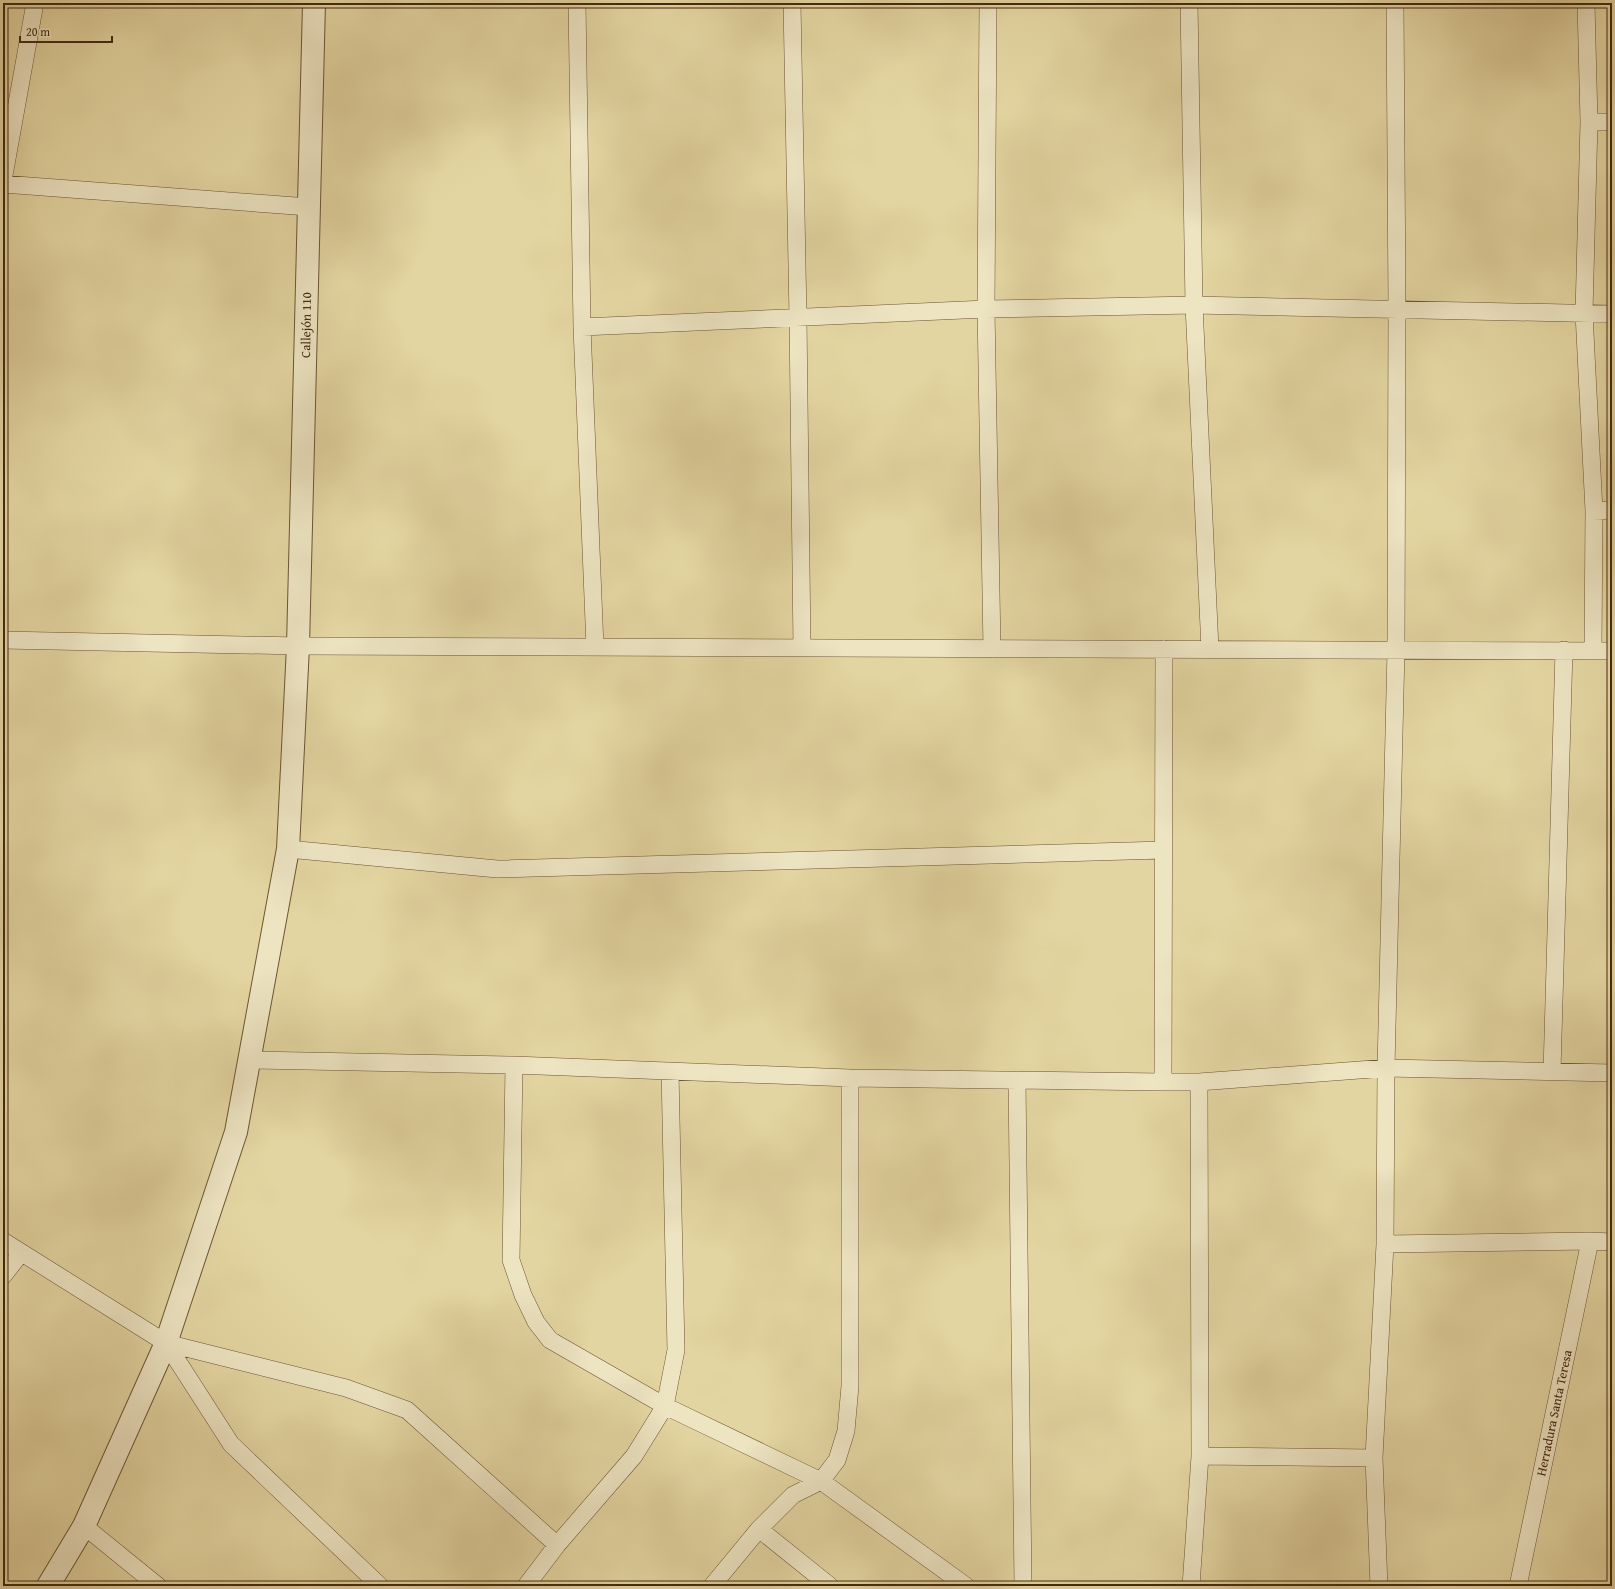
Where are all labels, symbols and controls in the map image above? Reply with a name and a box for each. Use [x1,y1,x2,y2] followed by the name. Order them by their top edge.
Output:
[20,18,112,44] scale bar
[26,23,50,40] text: 20 m
[296,292,316,358] street label: Callejón 110
[1531,1347,1577,1478] street label: Herradura Santa Teresa

